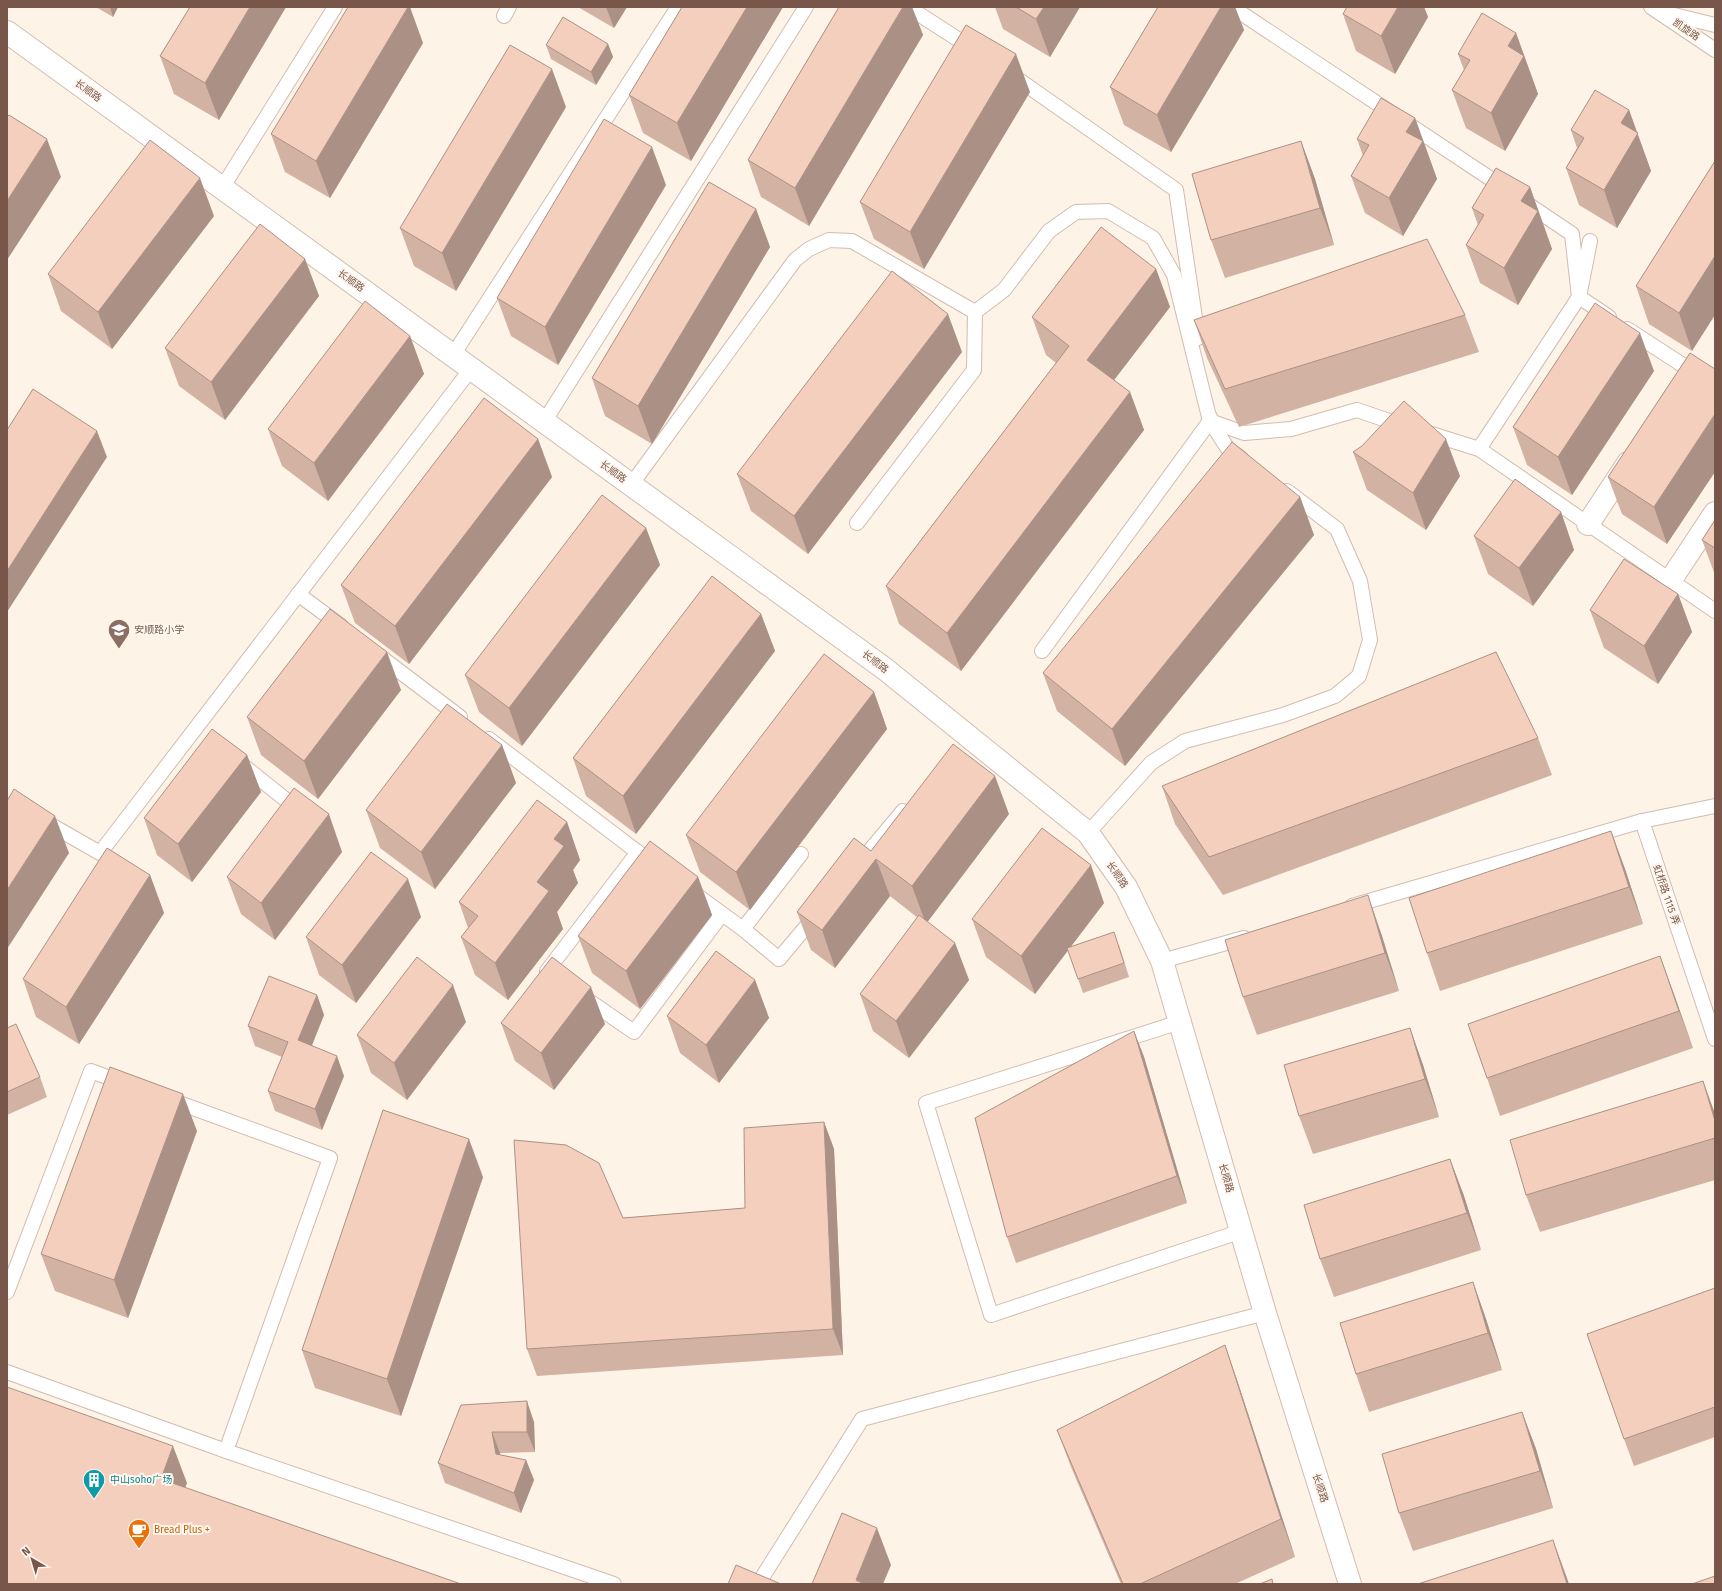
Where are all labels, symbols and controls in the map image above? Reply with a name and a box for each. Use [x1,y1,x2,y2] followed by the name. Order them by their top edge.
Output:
[1670,17,1702,43] street label: 凯旋路
[72,77,104,105] street label: 长顺路
[335,267,367,295] street label: 长顺路
[597,458,629,486] street label: 长顺路
[106,617,132,650] school or university icon: 安顺路小学
[134,624,184,636] place label: 安顺路小学
[859,648,891,676] street label: 长顺路
[1104,859,1130,891] street label: 长顺路
[1650,863,1682,927] street label: 虹桥路 1115 弄
[1216,1162,1236,1194] street label: 长顺路
[81,1467,107,1500] building icon: 中山soho广场
[1310,1472,1330,1504] street label: 长顺路
[110,1474,172,1486] place label: 中山soho广场
[126,1517,152,1550] cafe icon: Bread Plus +
[154,1524,210,1536] place label: Bread Plus +
[12,1539,52,1579] north arrow
[19,1544,33,1559] text: N

